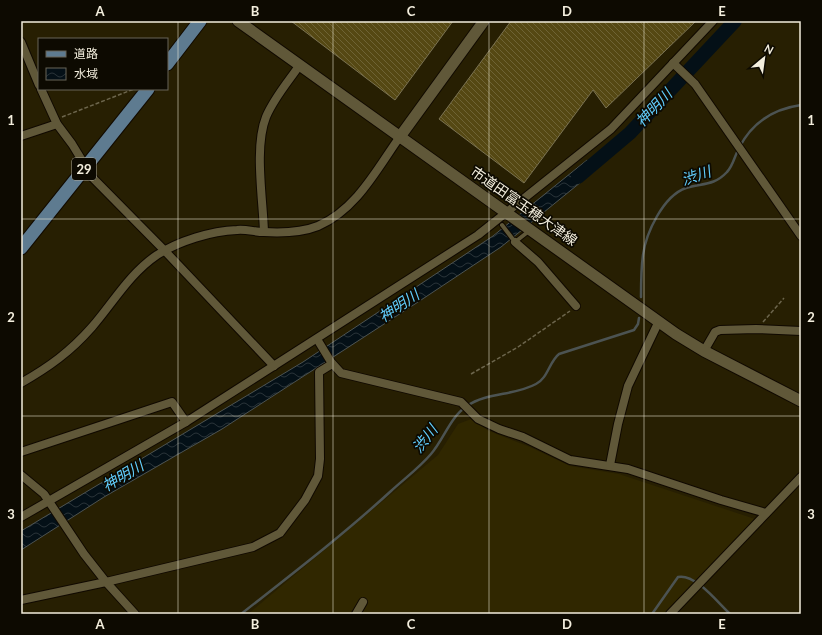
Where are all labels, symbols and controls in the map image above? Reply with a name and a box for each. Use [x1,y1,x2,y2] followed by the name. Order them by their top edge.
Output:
[94,3,105,19] text: A
[251,3,260,19] text: B
[407,3,416,19] text: C
[562,3,572,19] text: D
[718,3,726,19] text: E
[38,38,168,90] legend
[744,38,784,78] north arrow
[762,41,776,57] text: N
[74,46,98,61] text: 道路
[74,66,98,81] text: 水域
[631,83,677,130] water label: 神明川
[7,112,15,128] text: 1
[807,112,815,128] text: 1
[72,158,96,180] road number: 29
[679,161,715,188] water label: 渋川
[468,162,581,249] street label: 市道田富玉穂大津線
[375,284,424,325] water label: 神明川
[7,309,15,325] text: 2
[807,309,815,325] text: 2
[408,419,442,456] water label: 渋川
[99,455,148,494] water label: 神明川
[7,506,15,522] text: 3
[807,506,815,522] text: 3
[94,616,105,632] text: A
[251,616,260,632] text: B
[407,616,416,632] text: C
[562,616,572,632] text: D
[718,616,726,632] text: E

